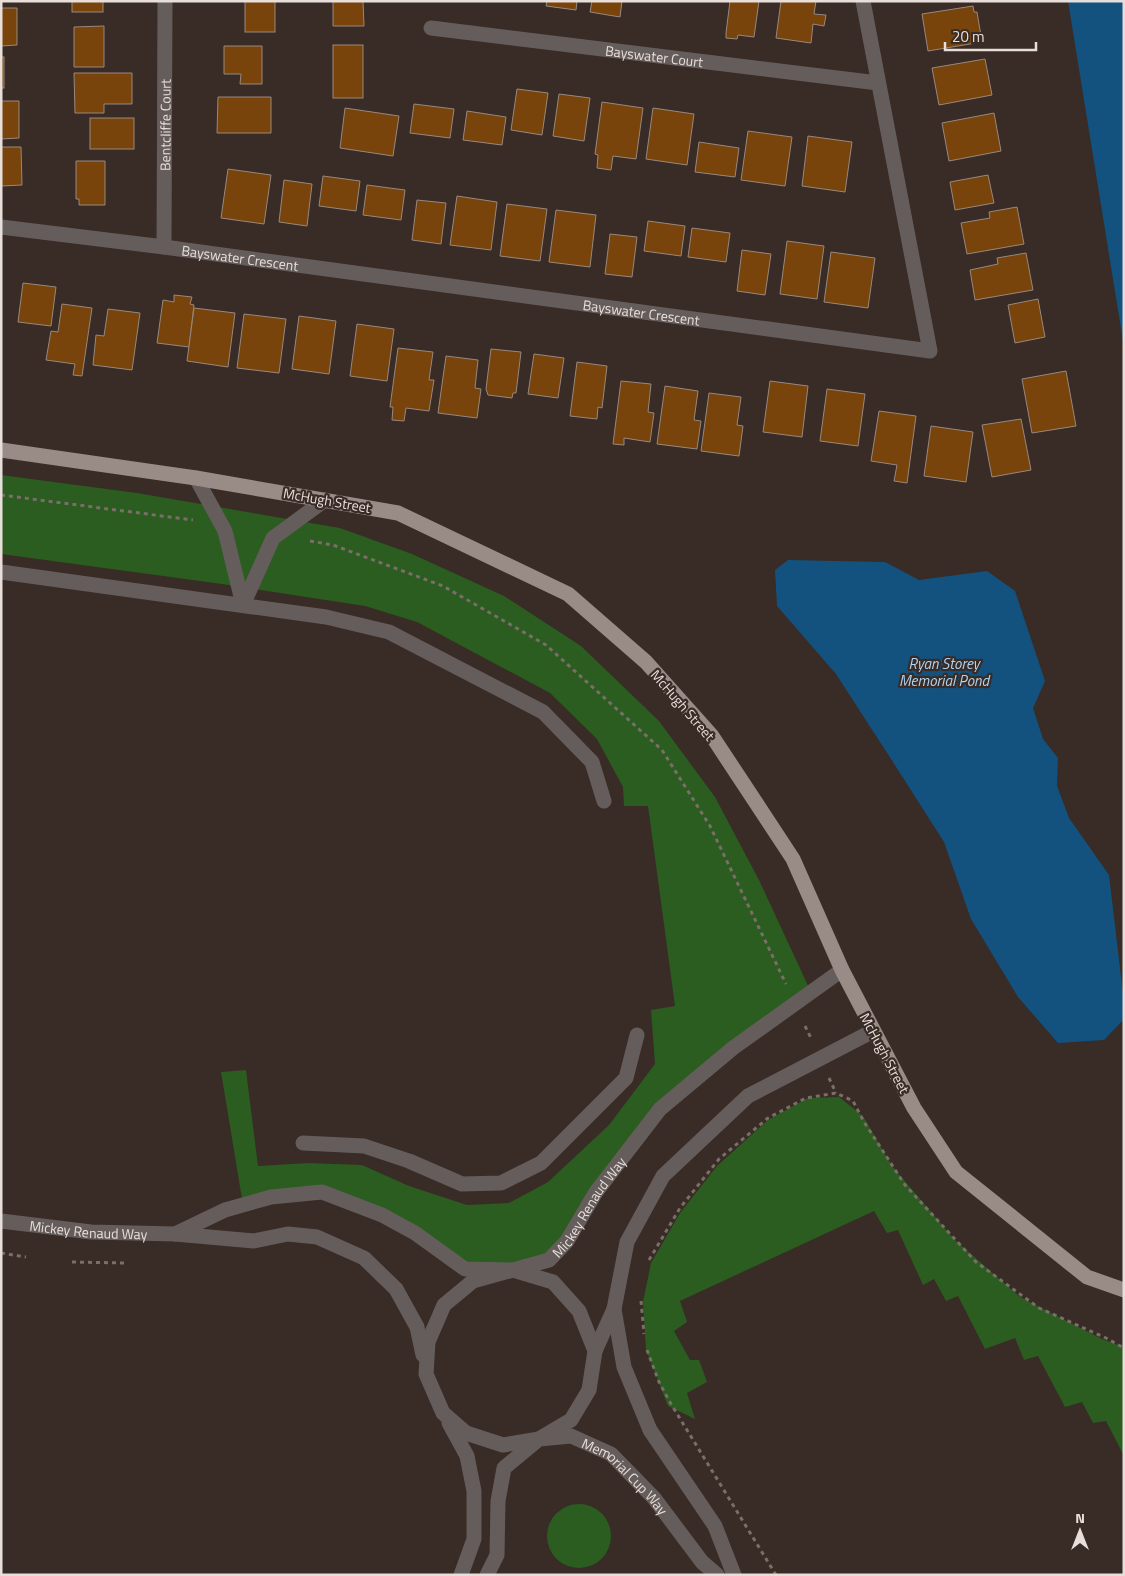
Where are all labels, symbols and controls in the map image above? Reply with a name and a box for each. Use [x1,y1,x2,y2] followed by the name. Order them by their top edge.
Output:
[945,20,1036,52] scale bar
[952,25,985,48] text: 20 m
[604,39,705,72] street label: Bayswater Court
[154,79,175,171] street label: Bentcliffe Court
[180,239,300,276] street label: Bayswater Crescent
[582,293,701,330] street label: Bayswater Crescent
[282,482,373,518] street label: McHugh Street
[899,652,991,692] water label: Ryan Storey Memorial Pond
[646,665,720,745] street label: McHugh Street
[855,1009,915,1097] street label: McHugh Street
[547,1152,631,1262] street label: Mickey Renaud Way
[28,1214,148,1244] street label: Mickey Renaud Way
[579,1432,674,1519] street label: Memorial Cup Way
[1055,1506,1105,1556] north arrow
[1075,1507,1085,1528] text: N

